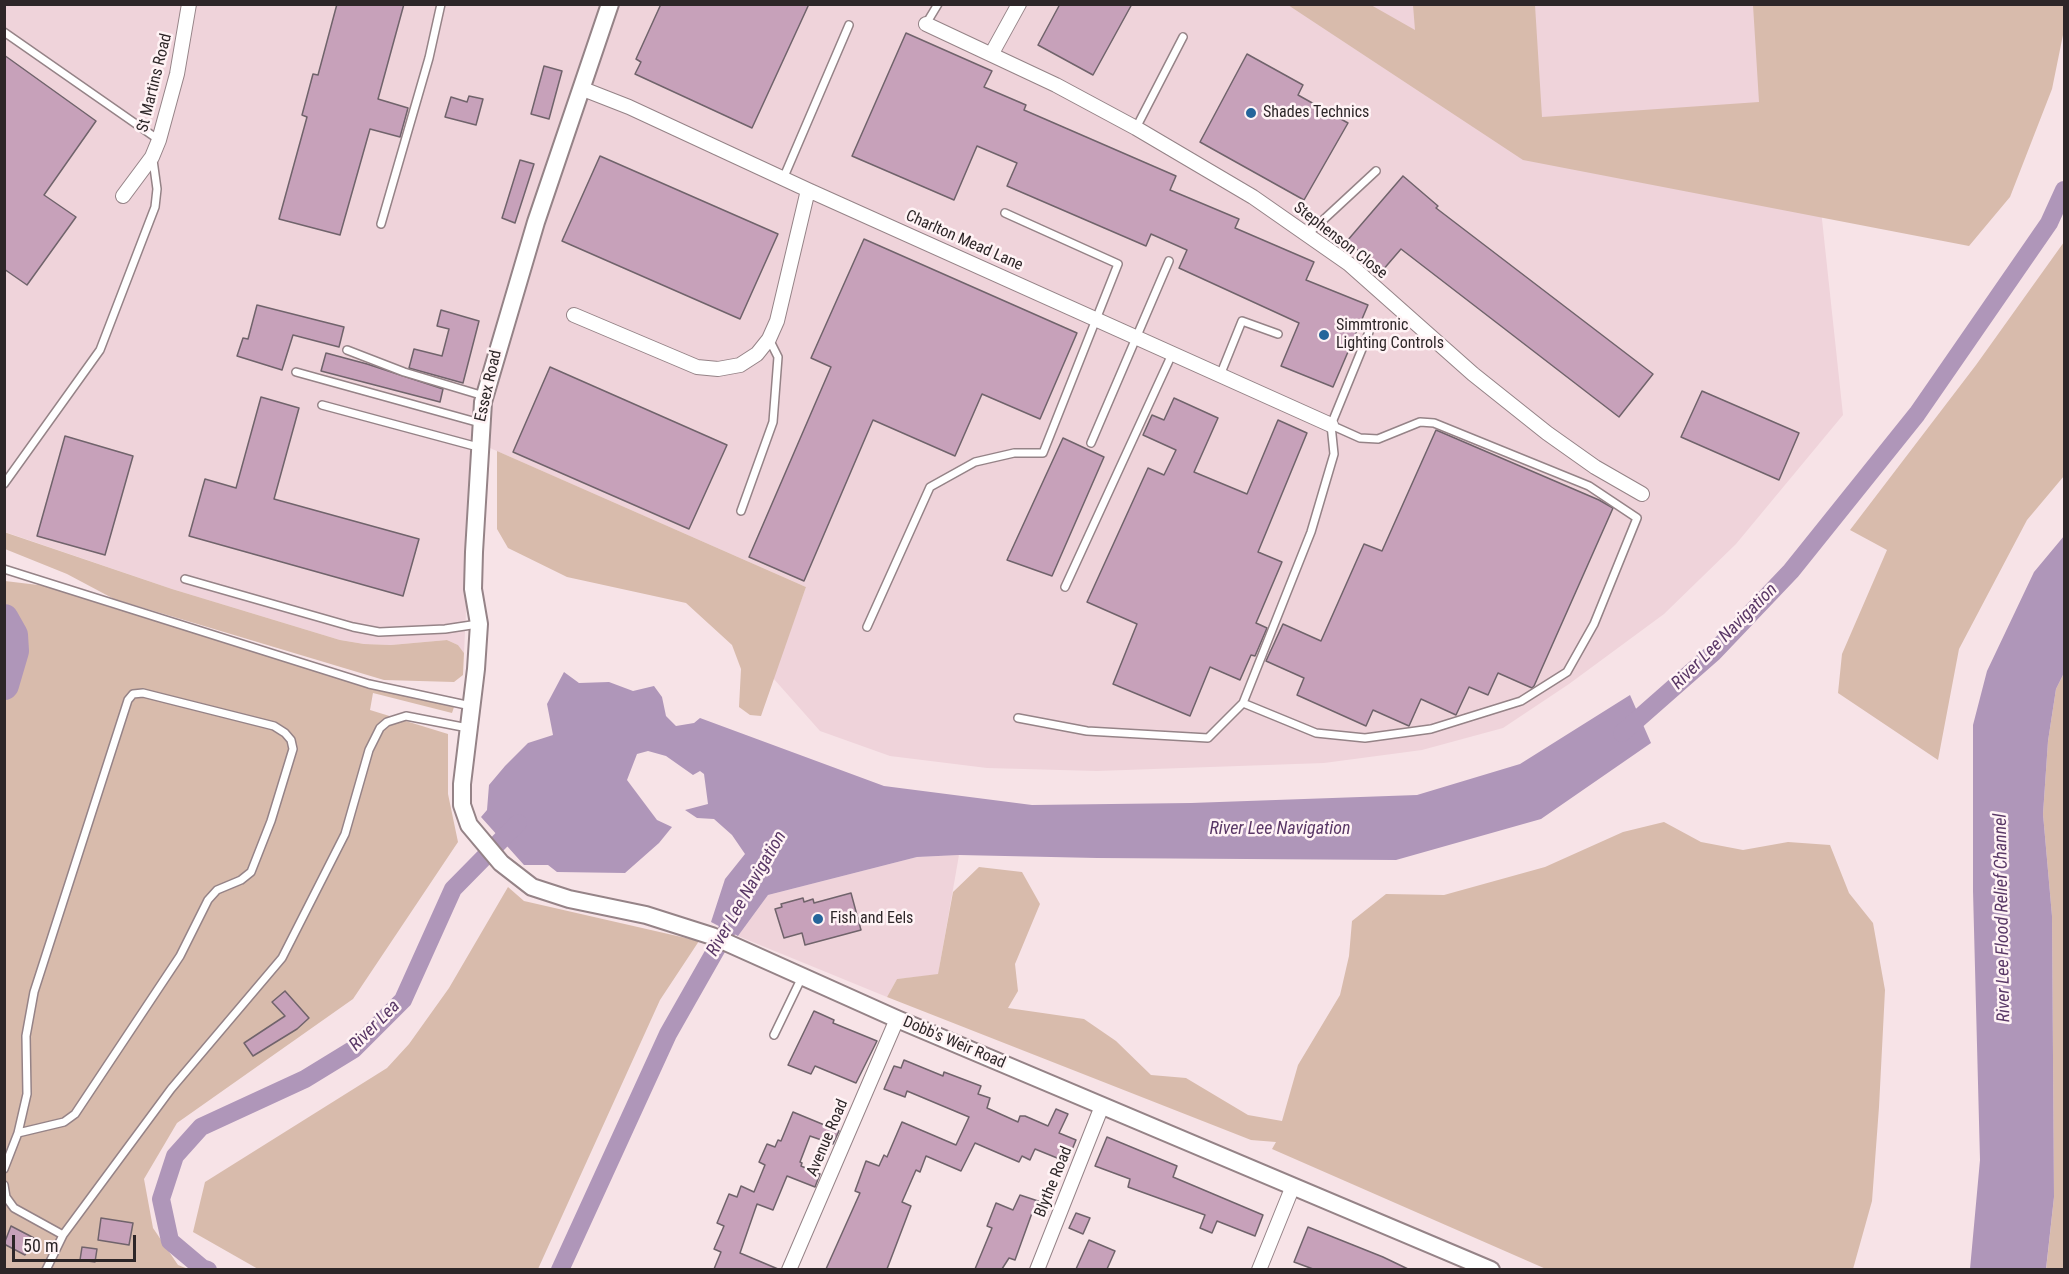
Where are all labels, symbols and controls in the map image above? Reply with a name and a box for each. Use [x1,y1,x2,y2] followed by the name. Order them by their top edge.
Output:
[133,32,177,134] street label: St Martins Road
[1263,103,1369,123] place label: Shades Technics
[1244,106,1258,120] marker: Shades Technics
[1289,198,1391,284] street label: Stephenson Close
[902,207,1026,275] street label: Charlton Mead Lane
[1336,316,1444,354] place label: Simmtronic Lighting Controls
[1317,328,1331,342] marker: Simmtronic Lighting Controls
[471,348,507,424] street label: Essex Road
[1668,580,1782,694] water label: River Lee Navigation
[1990,813,2016,1023] water label: River Lee Flood Relief Channel
[1210,818,1350,840] water label: River Lee Navigation
[702,828,792,960] water label: River Lee Navigation
[830,909,913,929] place label: Fish and Eels
[811,912,825,926] marker: Fish and Eels
[345,996,405,1056] water label: River Lea
[900,1013,1008,1073] street label: Dobb's Weir Road
[803,1097,853,1179] street label: Avenue Road
[1031,1144,1077,1220] street label: Blythe Road
[15,1223,140,1261] scale bar
[23,1235,58,1256] text: 50 m

